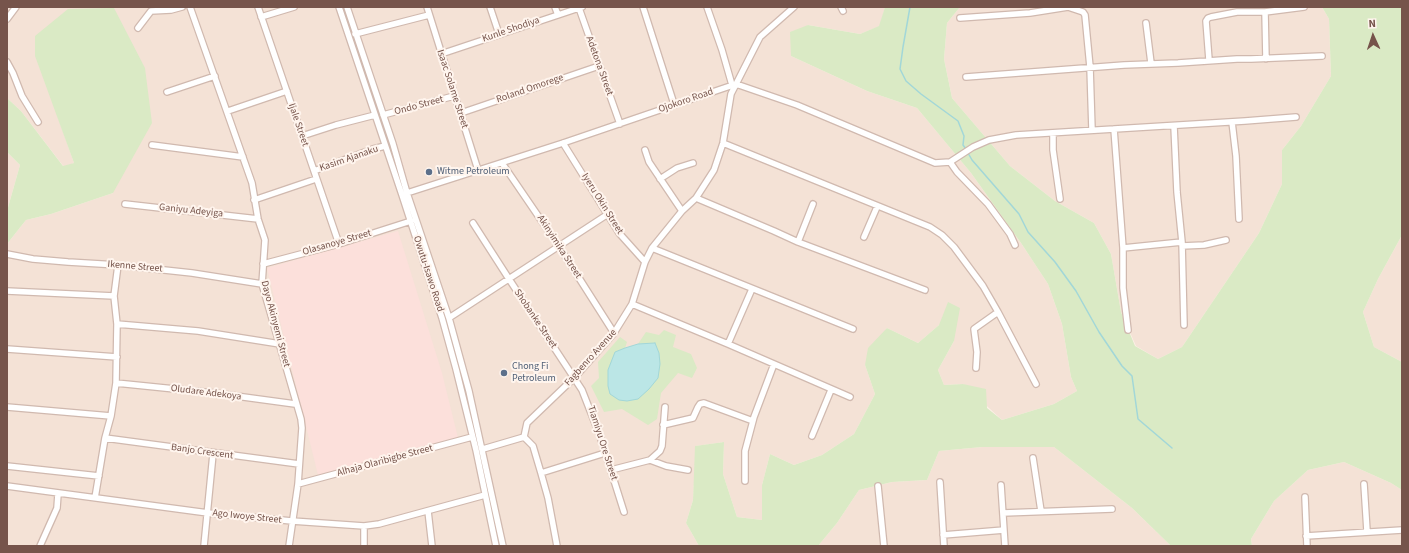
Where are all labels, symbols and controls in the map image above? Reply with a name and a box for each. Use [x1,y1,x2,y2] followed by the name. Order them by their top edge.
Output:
[481,15,541,45] street label: Kunle Shodiya
[1353,16,1393,56] north arrow
[1368,16,1376,31] text: N
[583,35,615,97] street label: Adetona Street
[434,48,470,130] street label: Isaac Solame Street
[495,72,565,106] street label: Roland Omorege
[657,86,715,116] street label: Ojokoro Road
[393,94,445,118] street label: Ondo Street
[285,102,311,148] street label: Ijale Street
[318,143,380,175] street label: Kasim Ajanaku
[437,166,510,178] place label: Witme Petroleum
[424,167,434,177] marker: Witme Petroleum
[578,171,626,237] street label: Iyeru Okin Street
[158,202,224,220] street label: Ganiyu Adeyiga
[534,213,584,281] street label: Akinyimika Street
[301,227,373,259] street label: Olasanoye Street
[410,235,446,313] street label: Owutu-Isawo Road
[107,259,163,275] street label: Ikenne Street
[258,279,292,369] street label: Dayo Akinyemi Street
[511,287,559,351] street label: Shobanke Street
[562,327,620,389] street label: Fagbenro Avenue
[512,361,556,384] place label: Chong Fi Petroleum
[499,368,509,378] marker: Chong Fi Petroleum
[170,383,242,403] street label: Oludare Adekoya
[584,404,620,482] street label: Tiamiyu Ore Street
[170,442,234,462] street label: Banjo Crescent
[336,442,434,480] street label: Alhaja Olaribigbe Street
[212,507,282,527] street label: Ago Iwoye Street

